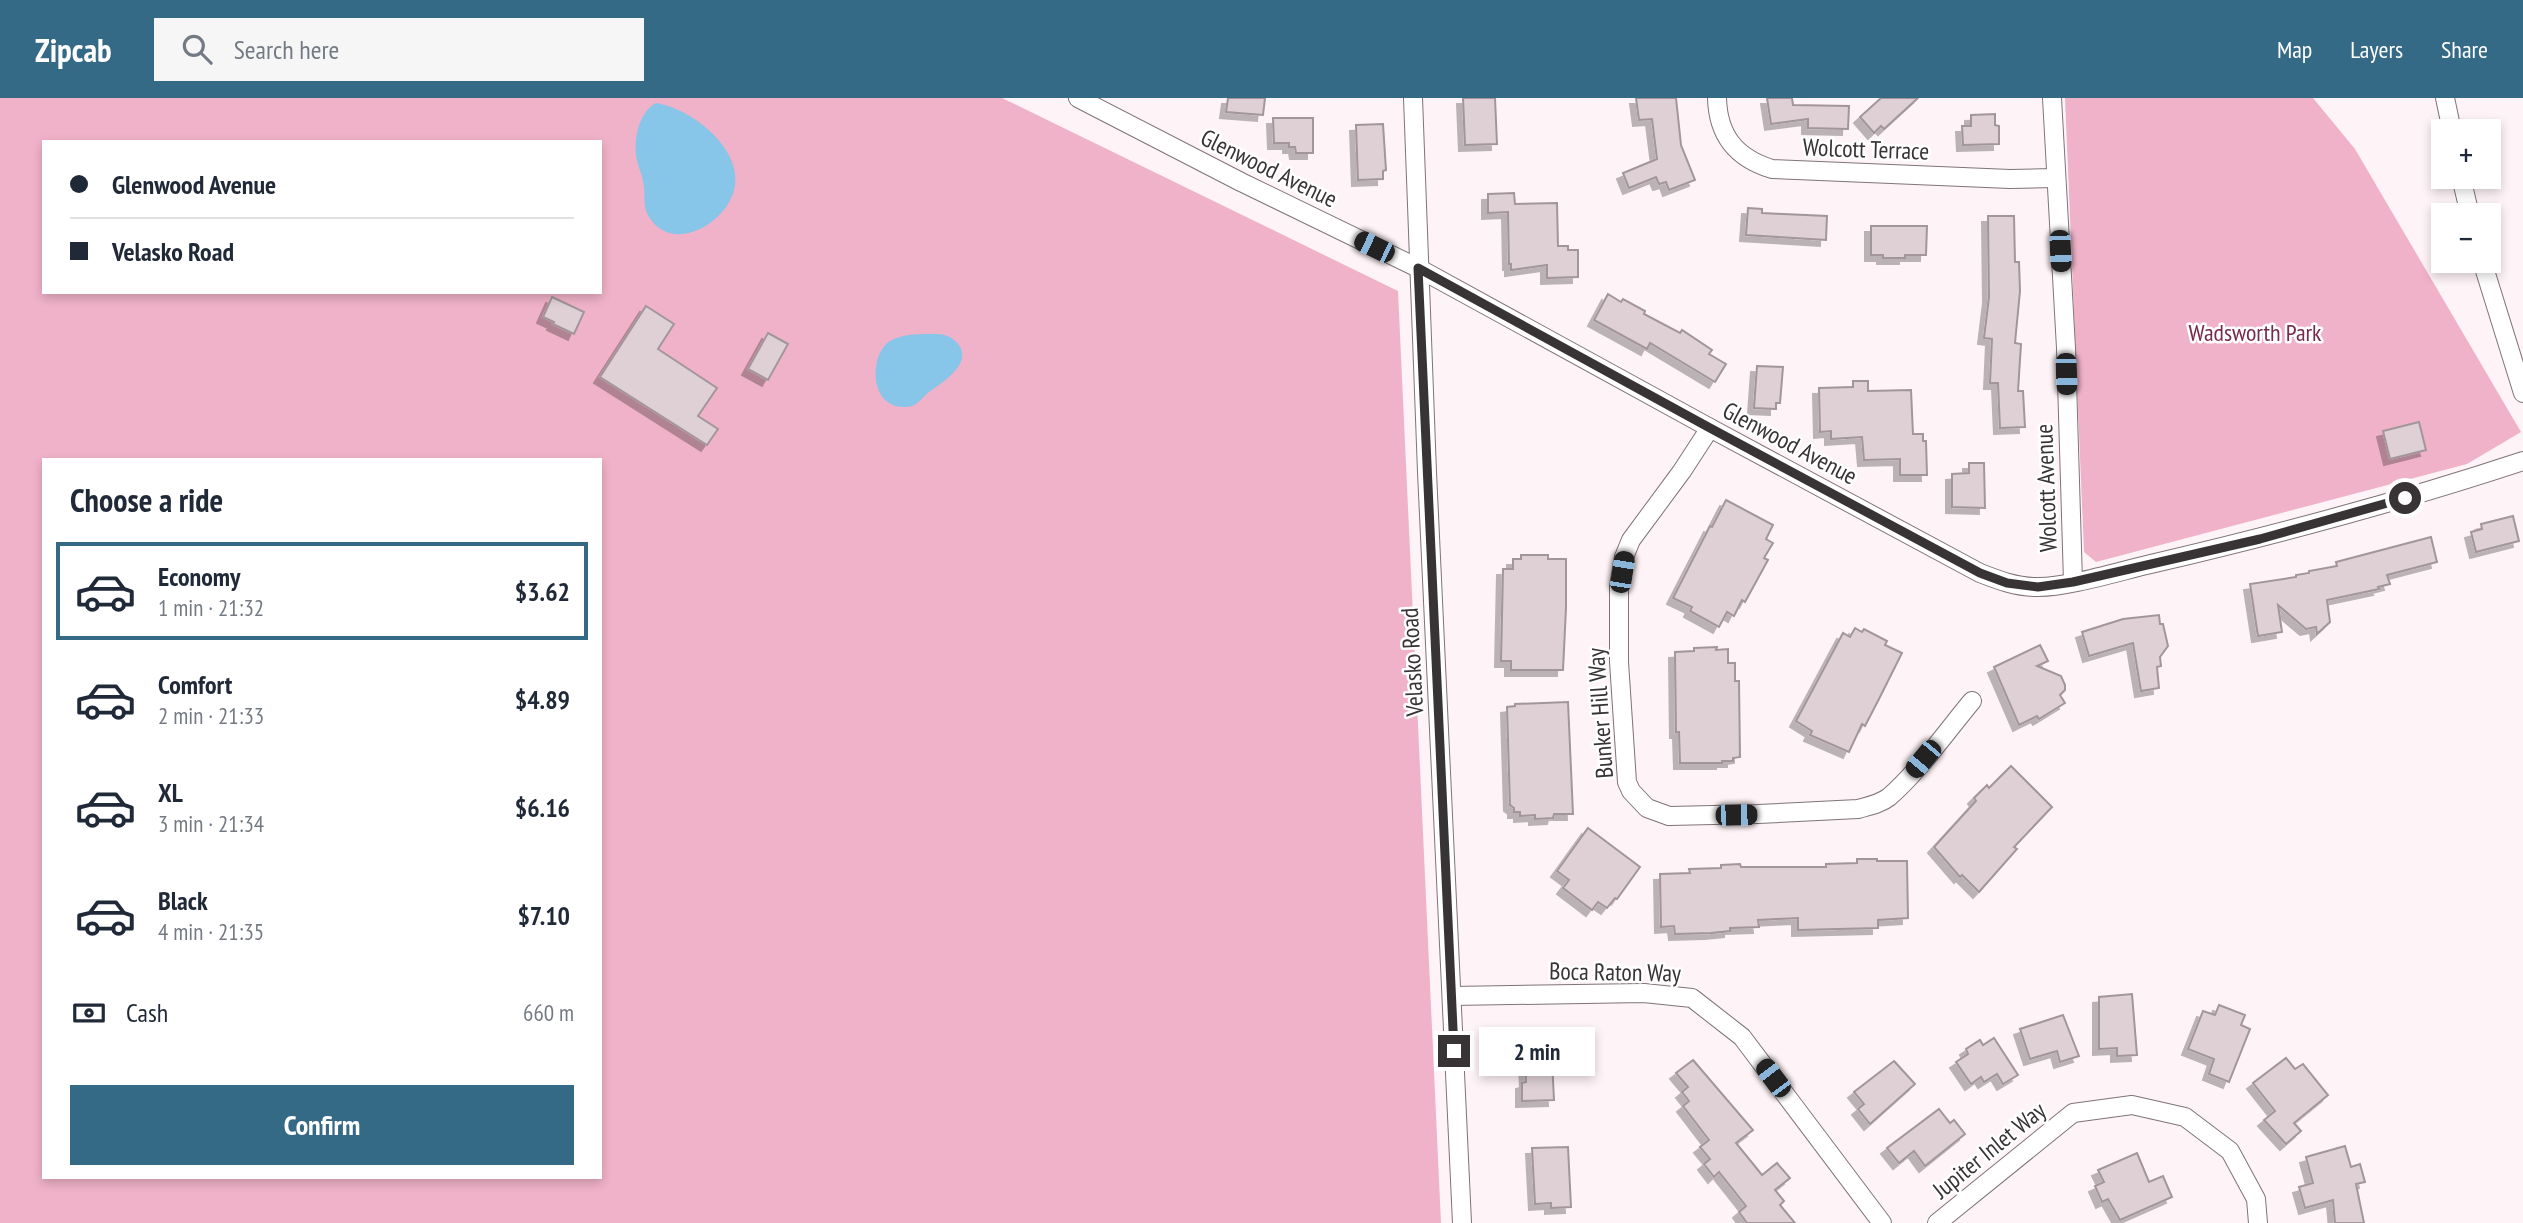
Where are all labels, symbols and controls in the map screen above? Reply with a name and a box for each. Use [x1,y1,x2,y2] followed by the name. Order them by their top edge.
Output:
[154,18,644,81] search box
[35,28,112,71] text: Zipcab
[178,30,216,68] icon: search
[234,33,339,66] text: Search here
[2277,34,2312,65] text: Map
[2350,34,2403,65] text: Layers
[2441,34,2488,65] text: Share
[2431,119,2501,273] map controls
[2431,119,2501,189] button: +
[1196,122,1342,214] street label: Glenwood Avenue
[1802,131,1930,167] street label: Wolcott Terrace
[112,168,276,201] text: Glenwood Avenue
[2431,203,2501,273] button: −
[1351,228,1398,266] car
[2049,229,2072,273] car
[112,235,234,268] text: Velasko Road
[2189,317,2322,348] park label: Wadsworth Park
[2055,353,2078,395] car
[1717,395,1863,491] street label: Glenwood Avenue
[2028,423,2064,553] street label: Wolcott Avenue
[70,479,223,521] text: Choose a ride
[2389,482,2421,514] route start
[1609,550,1636,594] car
[74,560,137,623] icon: car
[158,560,240,593] text: Economy
[515,575,570,608] text: $3.62
[158,593,264,622] text: 1 min · 21:32
[1394,607,1430,718] street label: Velasko Road
[1580,647,1620,779] street label: Bunker Hill Way
[74,668,137,731] icon: car
[158,668,232,701] text: Comfort
[515,683,570,716] text: $4.89
[158,701,264,730] text: 2 min · 21:33
[1902,736,1945,782] car
[74,776,137,839] icon: car
[158,776,183,809] text: XL
[515,791,570,824] text: $6.16
[1715,804,1758,826] car
[158,809,264,838] text: 3 min · 21:34
[74,884,137,947] icon: car
[158,884,208,917] text: Black
[517,899,570,932] text: $7.10
[158,917,264,946] text: 4 min · 21:35
[1549,955,1681,989] street label: Boca Raton Way
[70,994,108,1032] icon: cash
[126,996,168,1029] text: Cash
[523,998,574,1027] text: 660 m
[1478,1026,1594,1076] callout: 2 min
[1438,1035,1470,1067] route end
[1514,1037,1560,1066] text: 2 min
[1752,1055,1795,1101] car
[70,1085,574,1165] button: Confirm
[1925,1095,2052,1206] street label: Jupiter Inlet Way

